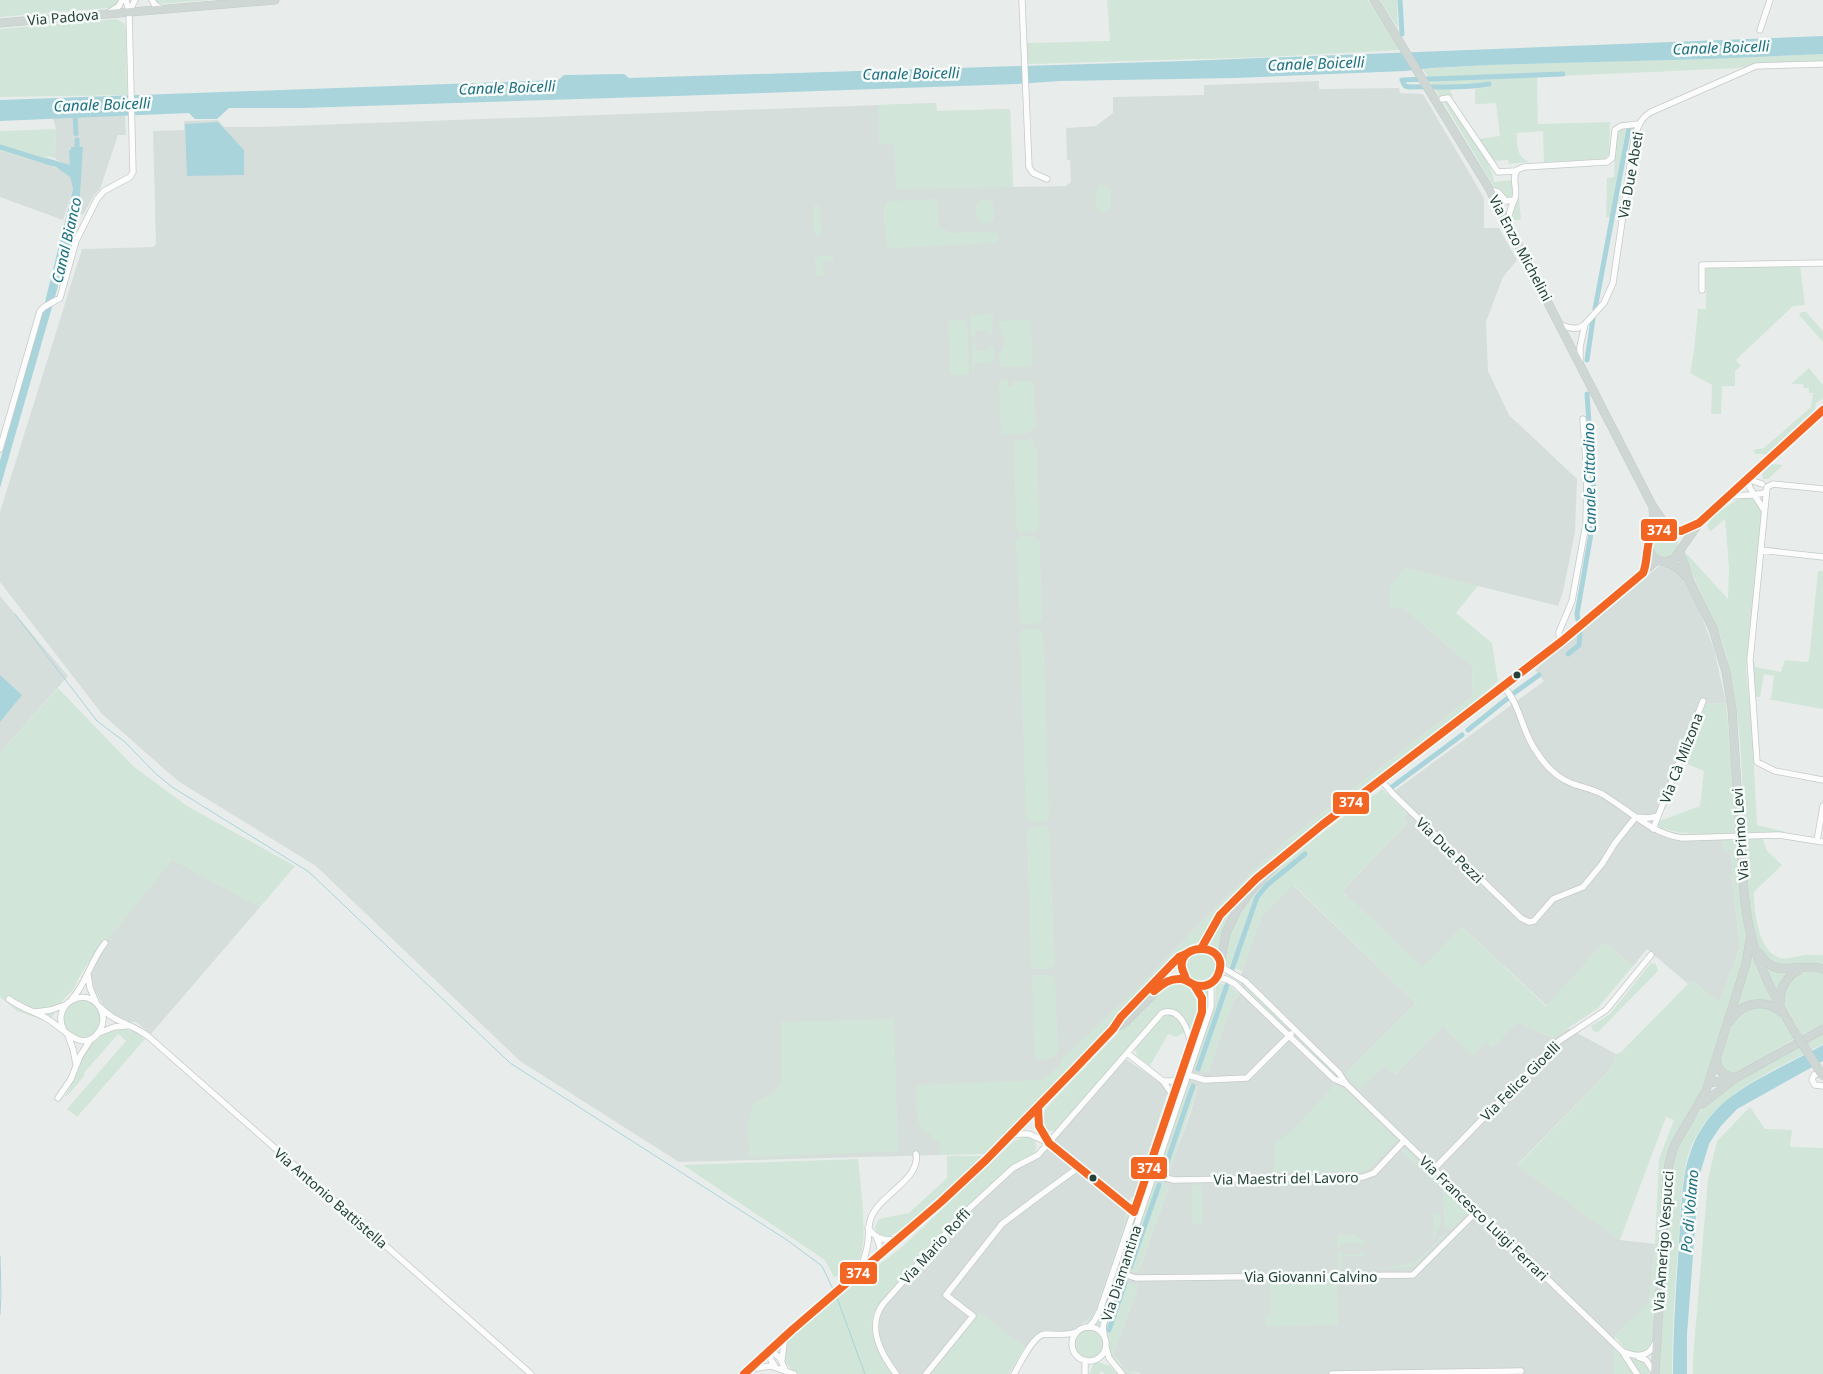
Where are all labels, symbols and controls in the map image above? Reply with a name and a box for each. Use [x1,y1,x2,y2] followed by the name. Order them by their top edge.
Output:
[27,4,99,30] street label: Via Padova
[1672,35,1771,59] water label: Canale Boicelli
[1267,51,1366,75] water label: Canale Boicelli
[862,62,961,84] water label: Canale Boicelli
[458,75,557,99] water label: Canale Boicelli
[53,92,152,116] water label: Canale Boicelli
[1613,130,1647,220] street label: Via Due Abeti
[1485,192,1557,304] street label: Via Enzo Michelini
[46,195,86,285] water label: Canal Bianco
[1578,423,1600,533] water label: Canale Cittadino
[1640,518,1678,542] line badge: 374
[1647,520,1671,539] text: 374
[1512,670,1522,680] unlabelled marker
[1655,710,1707,806] street label: Via Cà Milzona
[1727,787,1753,881] street label: Via Primo Levi
[1332,791,1370,815] line badge: 374
[1339,792,1363,811] text: 374
[1412,813,1488,887] street label: Via Due Pezzi
[1476,1037,1564,1125] street label: Via Felice Gioelli
[270,1143,392,1253] street label: Via Antonio Battistella
[1416,1151,1552,1285] street label: Via Francesco Luigi Ferrari
[1130,1156,1168,1180] line badge: 374
[1137,1158,1161,1177] text: 374
[1213,1167,1359,1189] street label: Via Maestri del Lavoro
[1675,1169,1703,1253] water label: Po di Volano
[1649,1170,1677,1312] street label: Via Amerigo Vespucci
[1088,1173,1098,1183] unlabelled marker
[896,1204,974,1288] street label: Via Mario Roffi
[1097,1223,1145,1323] street label: Via Diamantina
[839,1261,878,1285] line badge: 374
[846,1263,870,1282] text: 374
[1244,1267,1378,1286] street label: Via Giovanni Calvino

